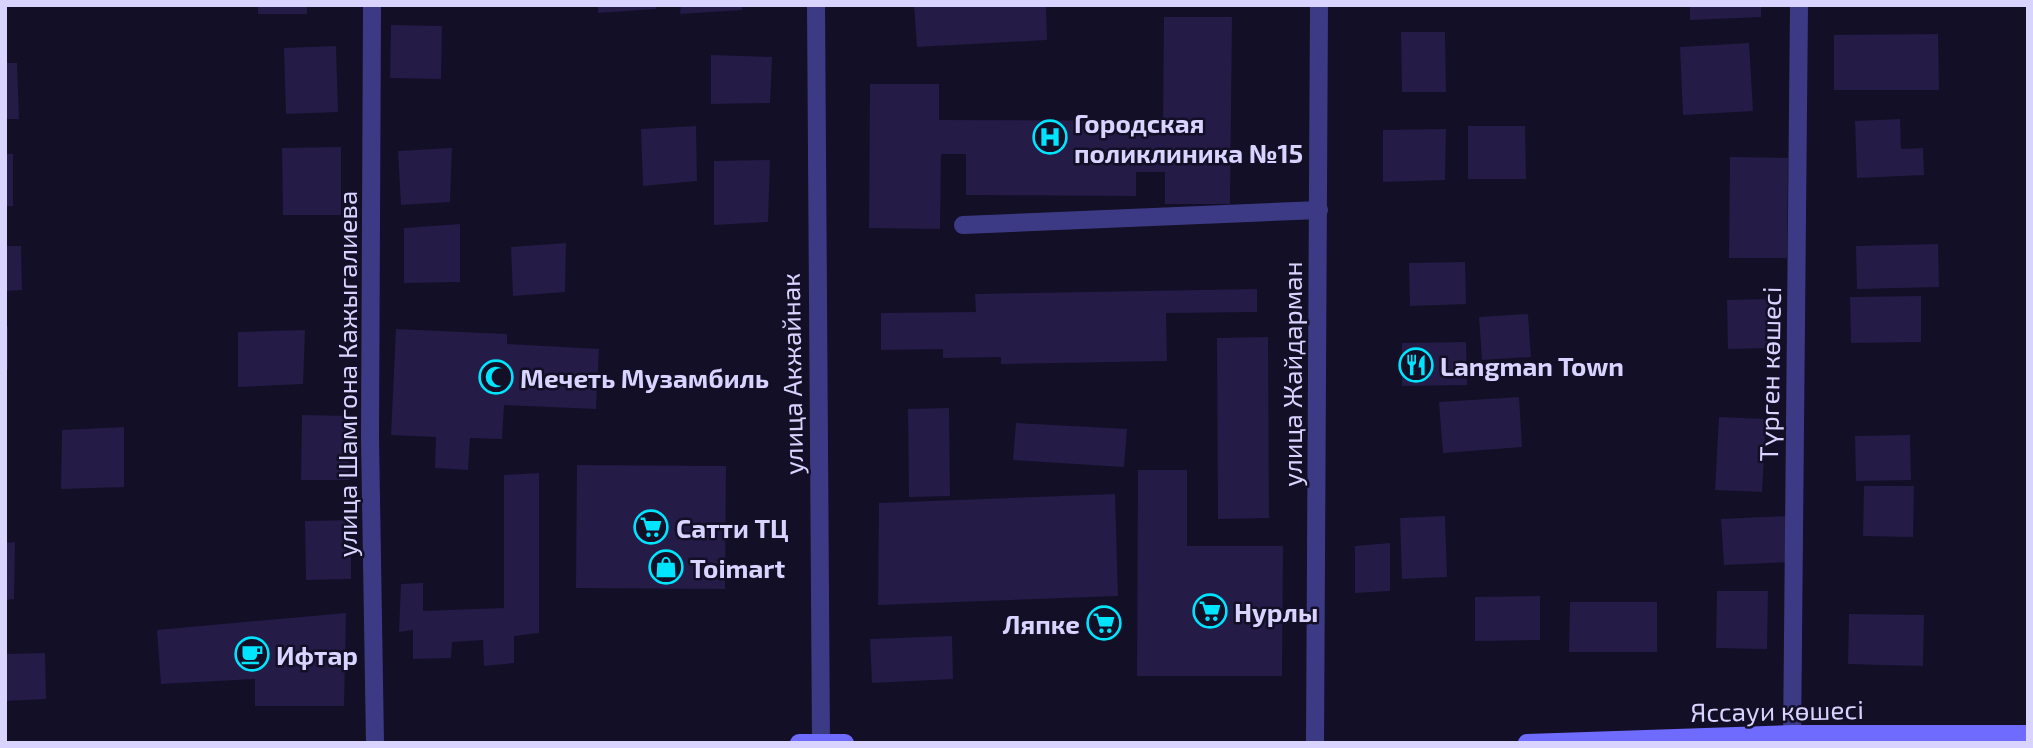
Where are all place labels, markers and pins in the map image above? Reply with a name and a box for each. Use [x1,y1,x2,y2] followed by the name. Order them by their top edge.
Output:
[1074,107,1303,168] place label: Городская поликлиника №15
[1031,118,1069,156] hospital icon: Городская поликлиника №15
[1397,346,1435,384] restaurant icon: Langman Town
[1440,350,1624,381] place label: Langman Town
[477,358,515,396] mosque icon: Мечеть Музамбиль
[520,362,769,393] place label: Мечеть Музамбиль
[632,508,670,546] supermarket icon: Сатти ТЦ
[676,512,789,543] place label: Сатти ТЦ
[647,548,685,586] shop icon: Toimart
[690,552,785,583] place label: Toimart
[1191,592,1229,630] supermarket icon: Нурлы
[1234,596,1318,627] place label: Нурлы
[1085,604,1123,642] supermarket icon: Ляпке
[1003,608,1080,639] place label: Ляпке
[233,635,271,673] cafe icon: Ифтар
[276,639,358,670] place label: Ифтар

